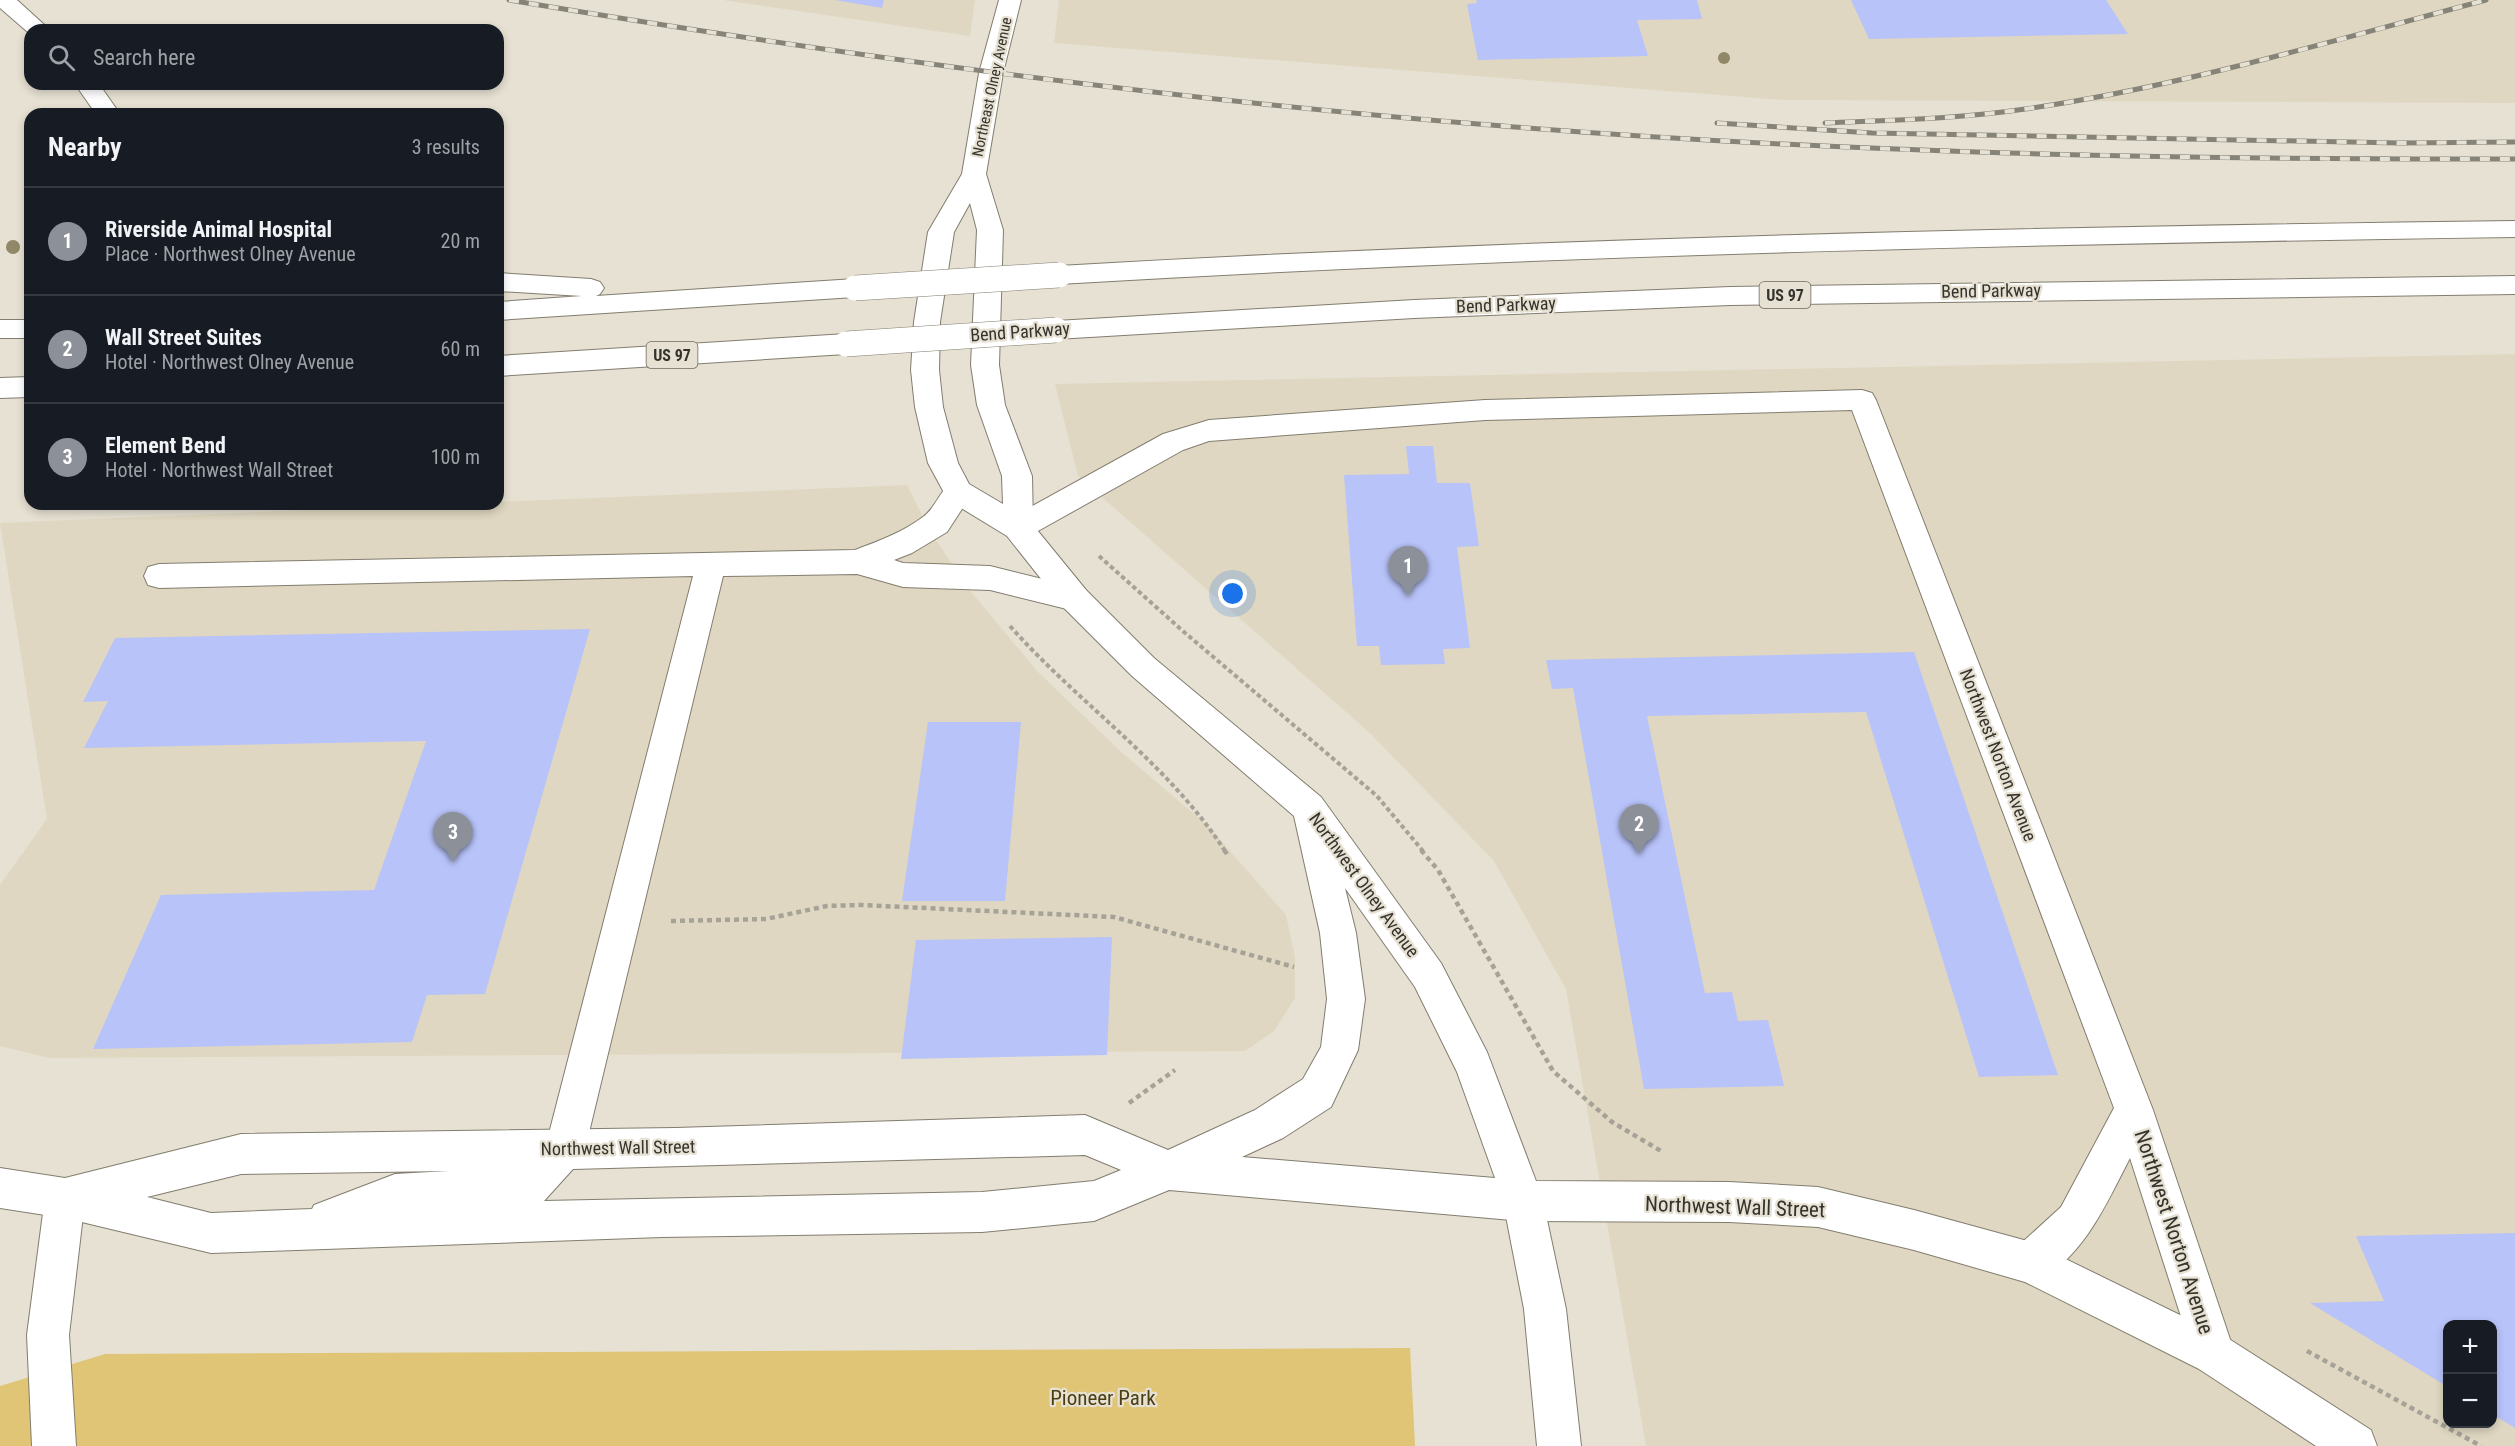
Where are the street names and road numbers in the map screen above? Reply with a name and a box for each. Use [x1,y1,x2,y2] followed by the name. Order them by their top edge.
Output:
[968,16,1016,158] street label: Northeast Olney Avenue
[1941,279,2042,302] street label: Bend Parkway
[1760,282,1810,308] road number: US 97
[1456,292,1557,317] street label: Bend Parkway
[969,318,1071,345] street label: Bend Parkway
[646,342,698,368] road number: US 97
[1956,666,2041,844] street label: Northwest Norton Avenue
[1305,808,1424,961] street label: Northwest Olney Avenue
[2130,1127,2218,1337] street label: Northwest Norton Avenue
[541,1136,695,1159] street label: Northwest Wall Street
[1644,1192,1826,1222] street label: Northwest Wall Street

